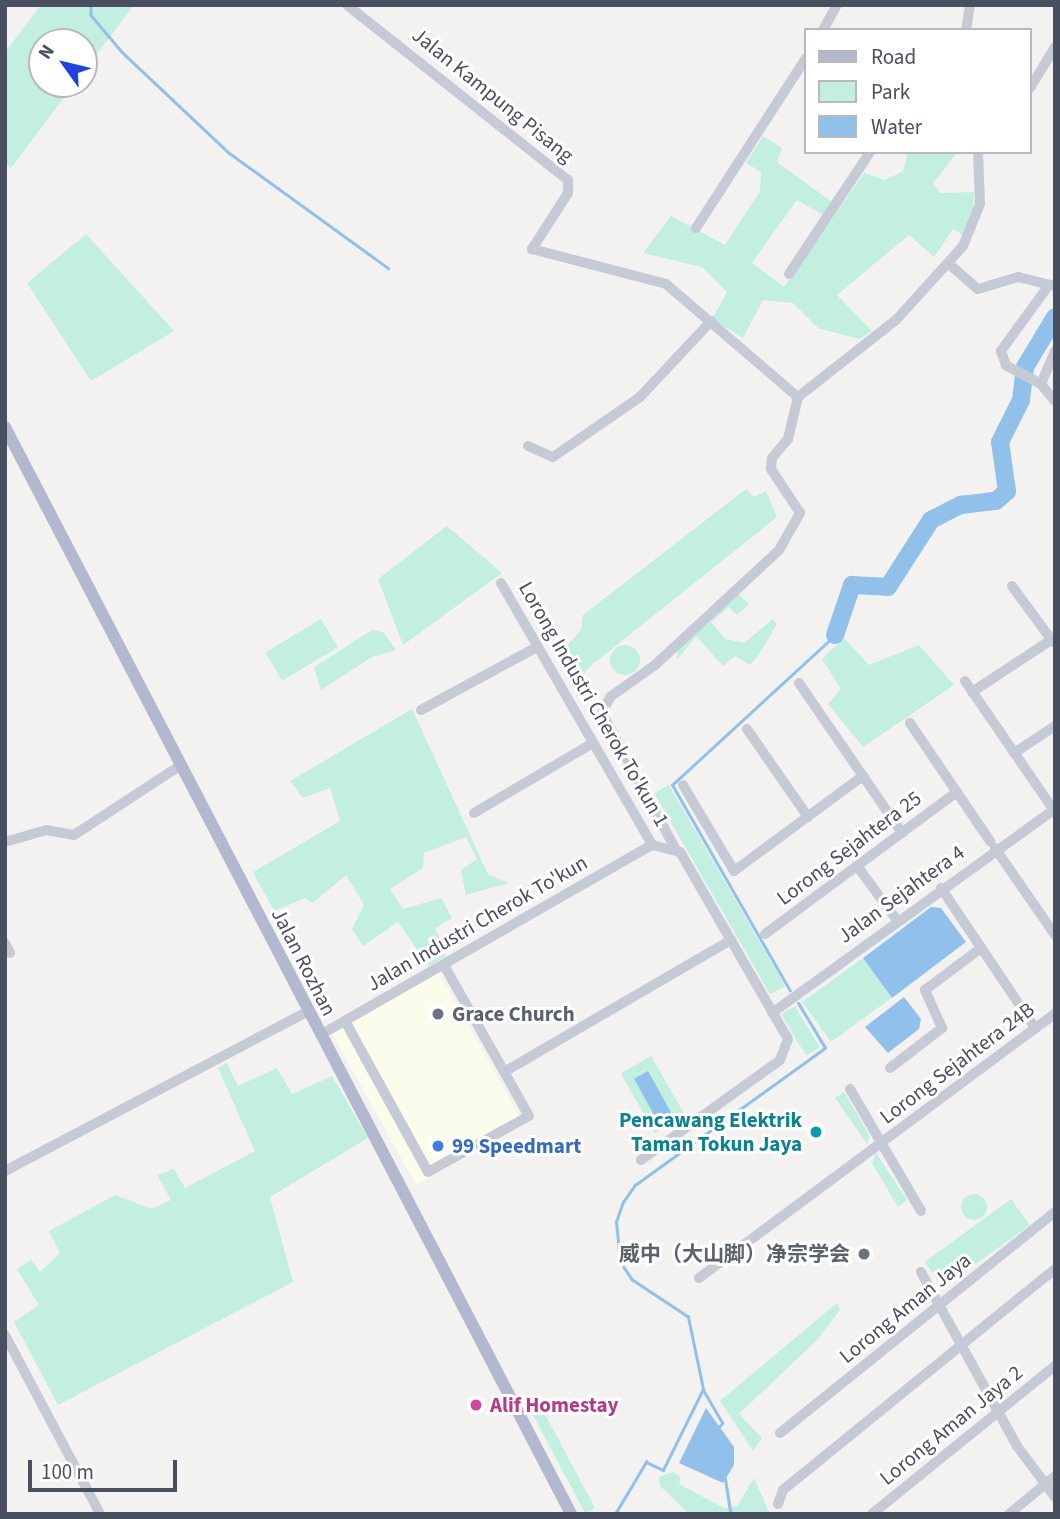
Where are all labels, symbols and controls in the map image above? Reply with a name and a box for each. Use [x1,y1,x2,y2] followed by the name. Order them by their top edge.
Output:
[407,22,579,168] street label: Jalan Kampung Pisang
[28,28,98,98] north arrow
[804,28,1032,154] legend
[32,39,62,65] text: N
[871,42,916,72] text: Road
[871,77,910,107] text: Park
[871,112,922,142] text: Water
[513,577,675,831] street label: Lorong Industri Cherok To'kun 1
[772,785,926,911] street label: Lorong Sejahtera 25
[833,840,969,948] street label: Jalan Sejahtera 4
[362,850,592,996] street label: Jalan Industri Cherok To'kun
[266,904,342,1020] street label: Jalan Rozhan
[875,997,1039,1129] street label: Lorong Sejahtera 24B
[452,1001,575,1027] place label: Grace Church
[430,1006,446,1022] marker: Grace Church
[619,1107,802,1157] place label: Pencawang Elektrik Taman Tokun Jaya
[808,1124,824,1140] marker: Pencawang Elektrik Taman Tokun Jaya
[452,1133,581,1159] place label: 99 Speedmart
[430,1138,446,1154] marker: 99 Speedmart
[619,1241,850,1267] place label: 威中（大山脚）净宗学会
[856,1246,872,1262] marker: 威中（大山脚）净宗学会
[834,1247,976,1369] street label: Lorong Aman Jaya
[875,1360,1027,1490] street label: Lorong Aman Jaya 2
[490,1392,618,1418] place label: Alif Homestay
[468,1397,484,1413] marker: Alif Homestay
[32,1446,180,1490] scale bar
[41,1457,94,1487] text: 100 m

